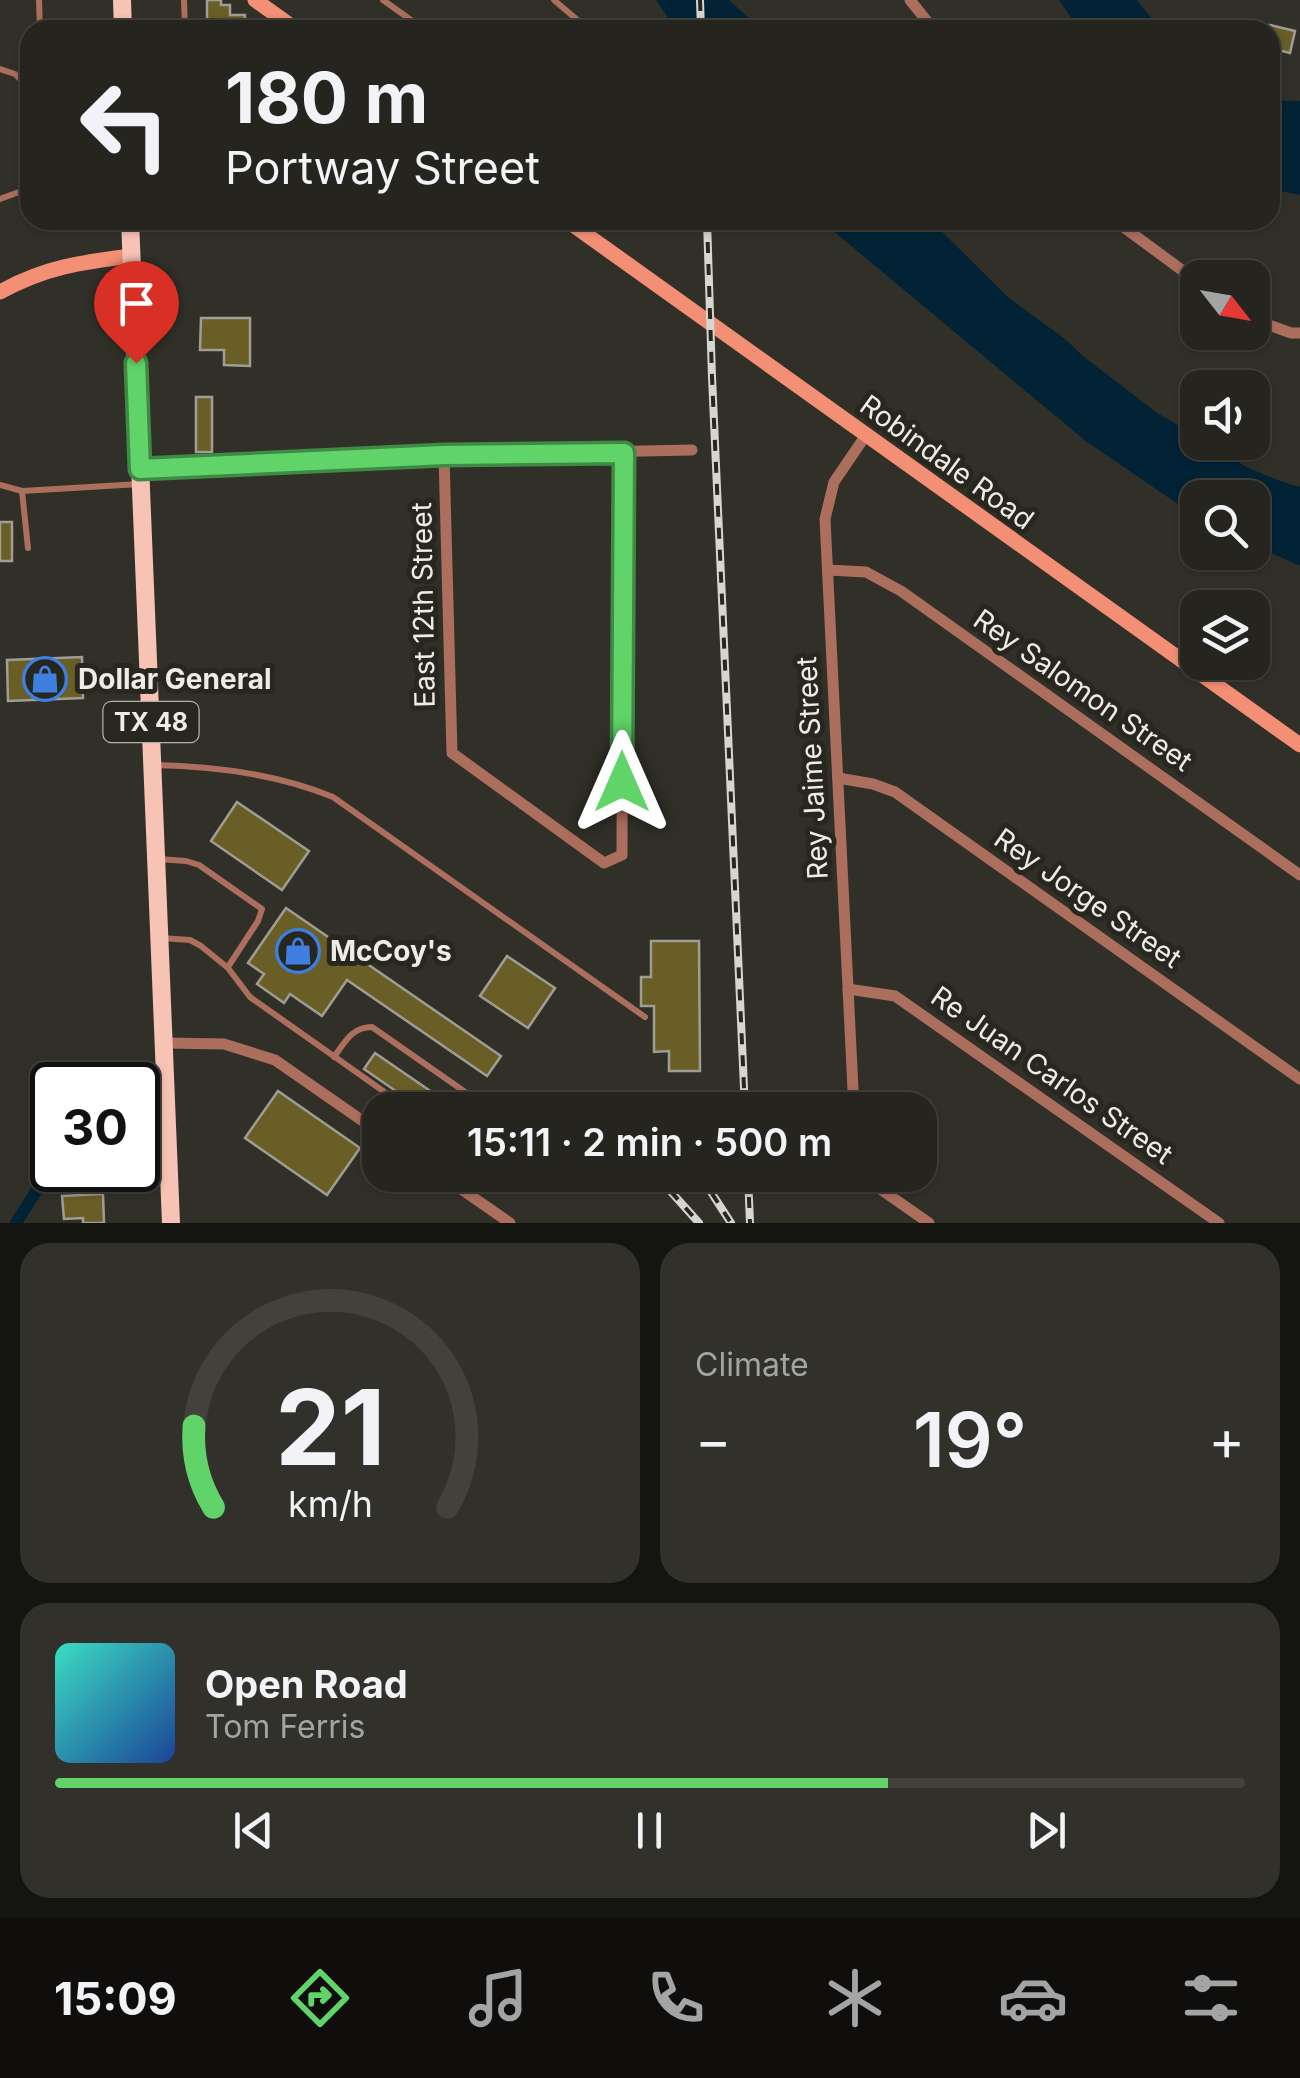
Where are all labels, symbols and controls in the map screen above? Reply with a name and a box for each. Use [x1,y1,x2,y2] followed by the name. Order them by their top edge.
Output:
[225,55,428,140] text: 180 m
[60,60,190,190] icon: left
[225,140,540,195] text: Portway Street
[1180,260,1270,350] north arrow
[1180,260,1270,680] map controls
[94,261,179,364] pin
[109,276,164,331] icon: arrive
[1180,370,1270,460] button: sound
[854,388,1040,536] street label: Robindale Road
[1180,480,1270,570] button: search
[404,502,442,708] street label: East 12th Street
[1180,590,1270,680] button: layers
[967,602,1199,778] street label: Rey Salomon Street
[22,656,68,702] shop icon: Dollar General
[789,656,835,880] street label: Rey Jaime Street
[78,662,272,696] place label: Dollar General
[104,702,198,742] road number: TX 48
[570,730,674,834] position arrow
[988,821,1188,975] street label: Rey Jorge Street
[275,928,321,974] shop icon: McCoy's
[330,934,452,968] place label: McCoy's
[925,979,1179,1171] street label: Re Juan Carlos Street
[30,1062,160,1192] speed limit sign: 30
[467,1119,832,1165] text: 15:11 · 2 min · 500 m
[695,1345,809,1384] text: Climate
[275,1364,385,1490] text: 21
[913,1394,1027,1485] text: 19°
[695,1407,731,1473] text: −
[1209,1407,1245,1473] text: +
[288,1482,372,1526] text: km/h
[205,1661,408,1707] text: Open Road
[205,1707,365,1746] text: Tom Ferris
[226,1803,281,1858] icon: previous
[622,1803,677,1858] icon: pause
[1019,1803,1074,1858] icon: next
[285,1963,355,2033] icon: directions
[463,1963,533,2033] icon: music
[641,1963,711,2033] icon: phone
[820,1963,890,2033] icon: climate
[998,1963,1068,2033] icon: car
[1176,1963,1246,2033] icon: filters
[54,1971,177,2026] text: 15:09

